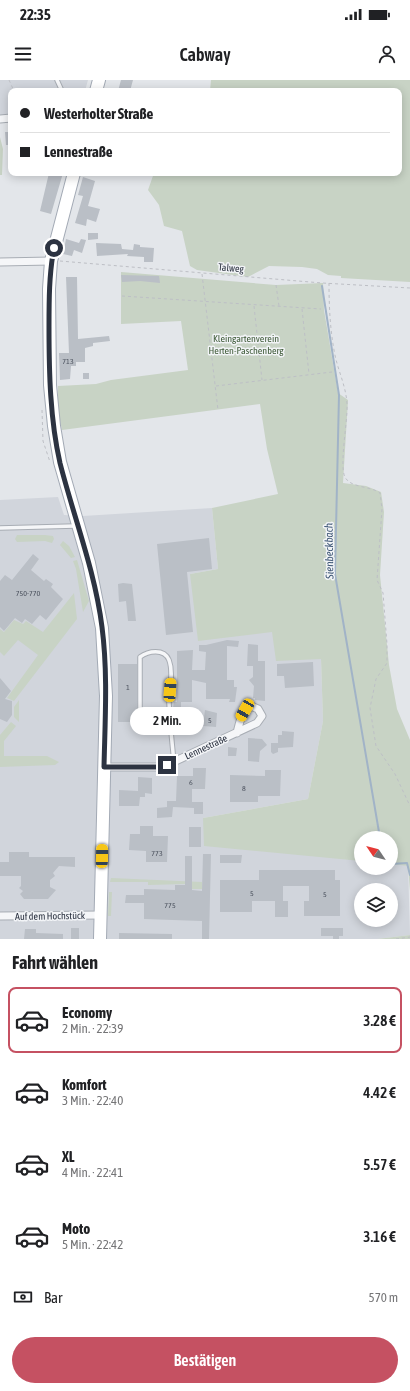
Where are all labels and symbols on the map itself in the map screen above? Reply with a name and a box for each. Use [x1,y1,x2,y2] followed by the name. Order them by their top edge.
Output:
[45,239,63,257] route start
[218,261,245,275] street label: Talweg
[209,333,284,356] park label: Kleingartenverein Herten-Paschenberg
[62,357,74,366] house number: 713
[322,522,336,580] water label: Sienbeckbach
[16,589,41,598] house number: 750-770
[163,678,177,702] car
[126,683,130,692] house number: 1
[234,697,256,723] car
[130,707,204,735] callout: 2 Min.
[208,716,212,725] house number: 5
[183,732,229,762] street label: Lennestraße
[158,756,176,774] route end
[189,778,193,787] house number: 6
[242,784,246,793] house number: 8
[354,831,398,875] north arrow
[96,844,108,868] car
[151,849,163,858] house number: 773
[250,889,254,898] house number: 5
[323,890,327,899] house number: 5
[164,901,176,910] house number: 775
[15,910,86,922] street label: Auf dem Hochstück

